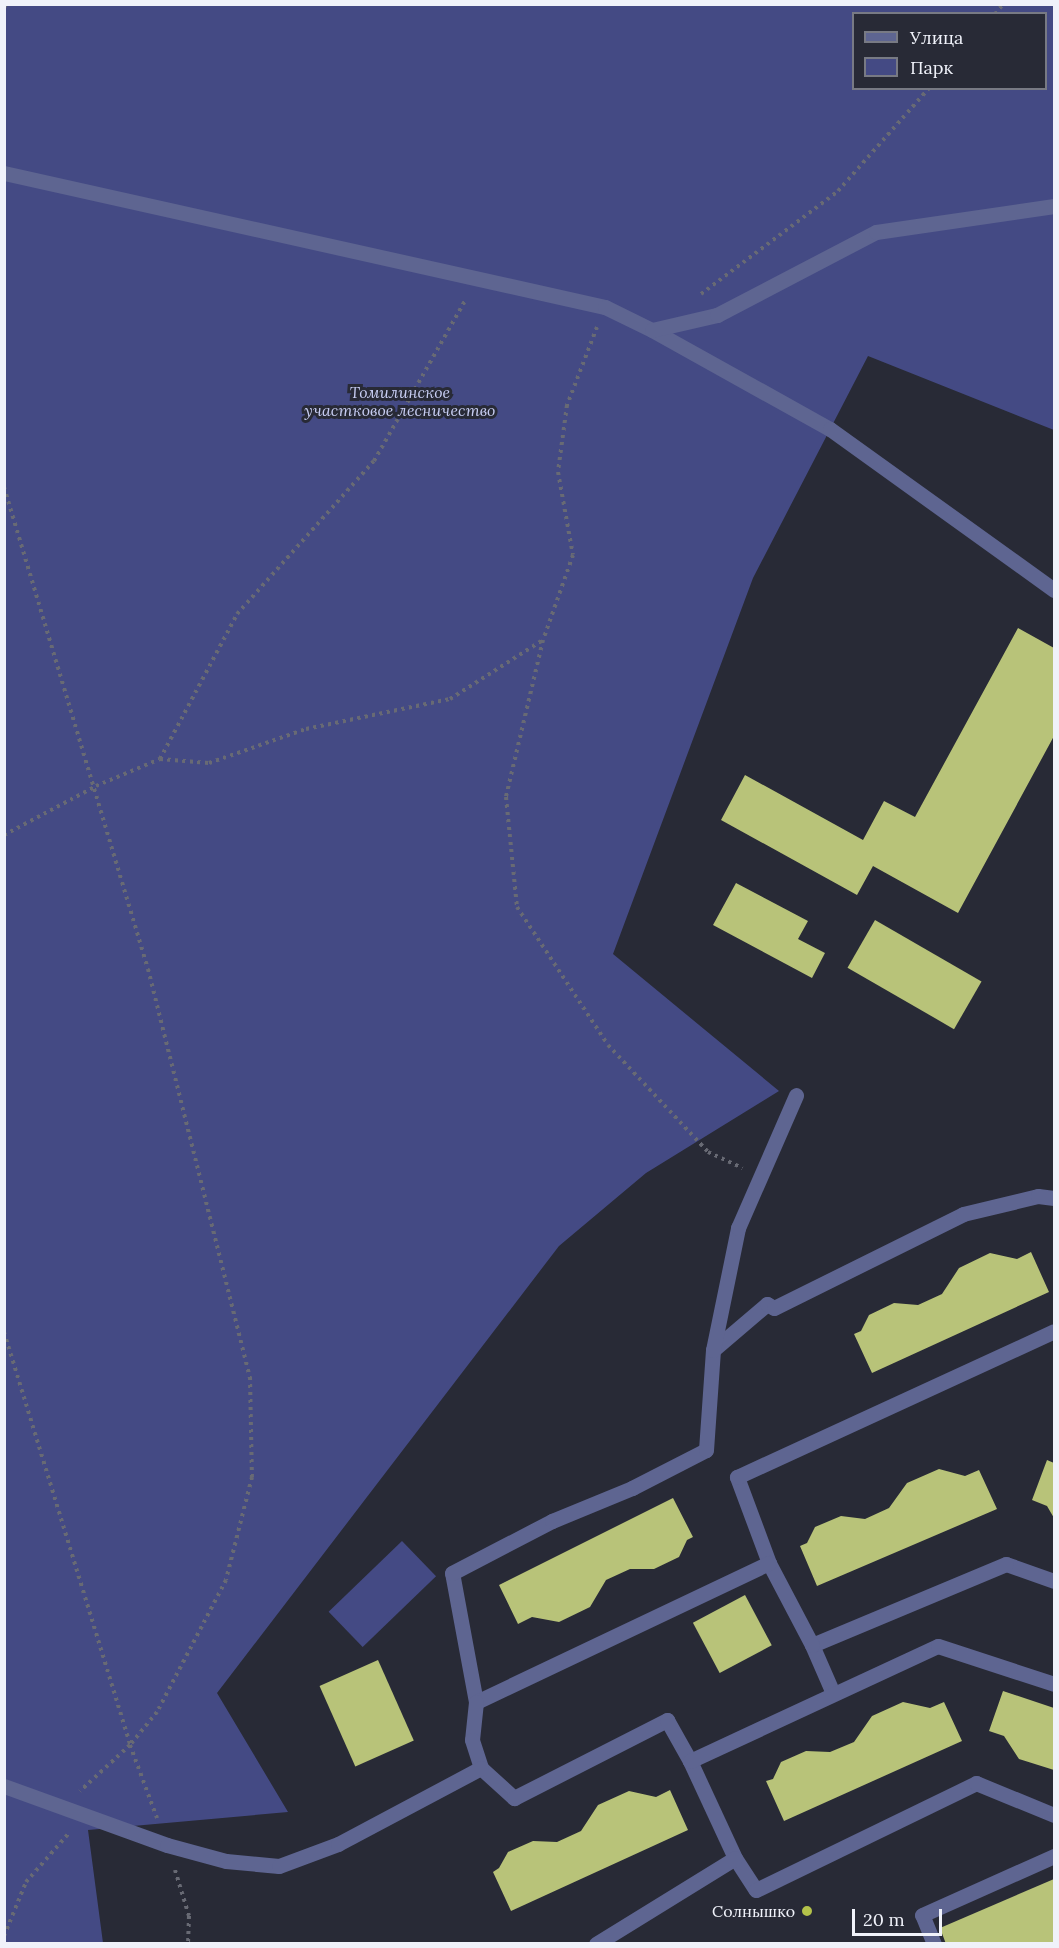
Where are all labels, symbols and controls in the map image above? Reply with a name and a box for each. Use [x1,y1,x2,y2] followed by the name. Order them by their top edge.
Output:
[852,12,1047,90] legend
[910,26,963,49] text: Улица
[910,56,953,79] text: Парк
[305,382,495,420] park label: Томилинское участковое лесничество
[855,1897,945,1935] scale bar
[712,1901,795,1921] place label: Солнышко
[800,1904,814,1918] marker: Солнышко
[863,1908,905,1931] text: 20 m

